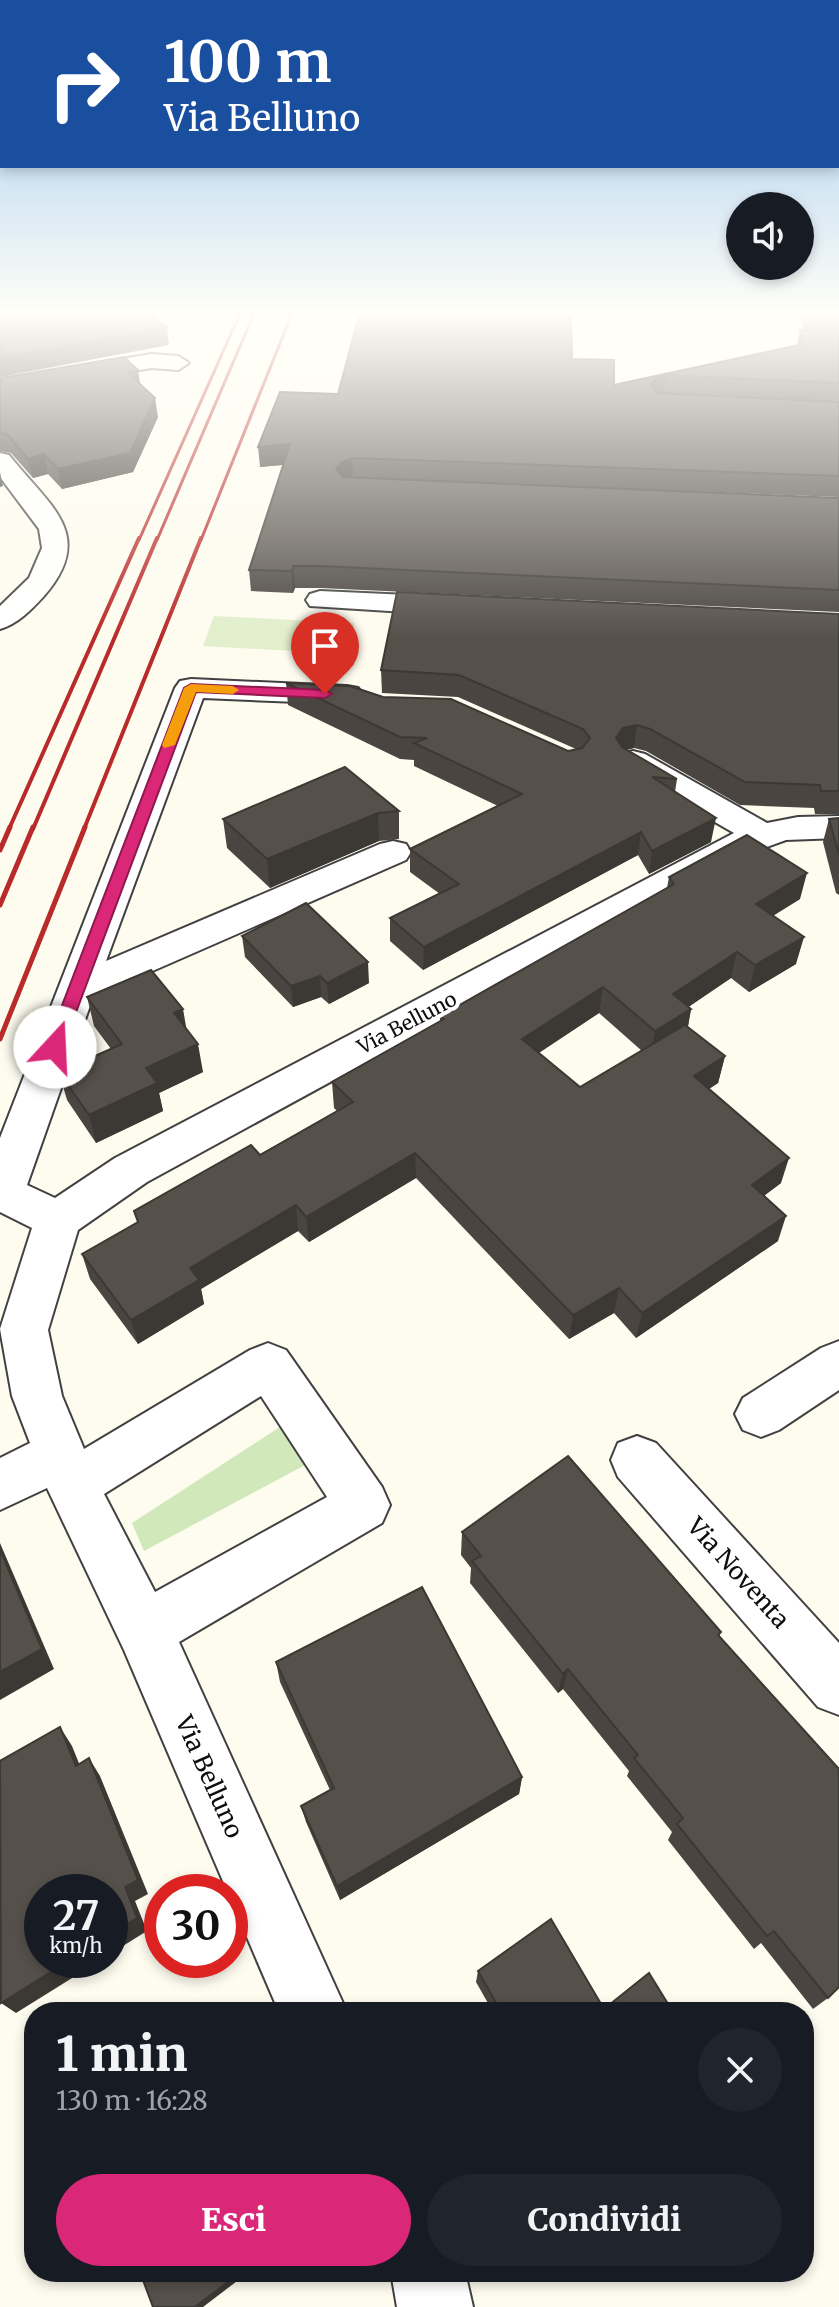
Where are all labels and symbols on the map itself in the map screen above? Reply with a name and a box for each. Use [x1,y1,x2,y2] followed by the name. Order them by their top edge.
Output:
[291,612,359,694] pin
[352,986,461,1060] street label: Via Belluno
[13,1005,97,1089] position arrow
[680,1510,796,1635] street label: Via Noventa
[168,1710,250,1843] street label: Via Belluno
[144,1874,248,1978] speed limit sign: 30

